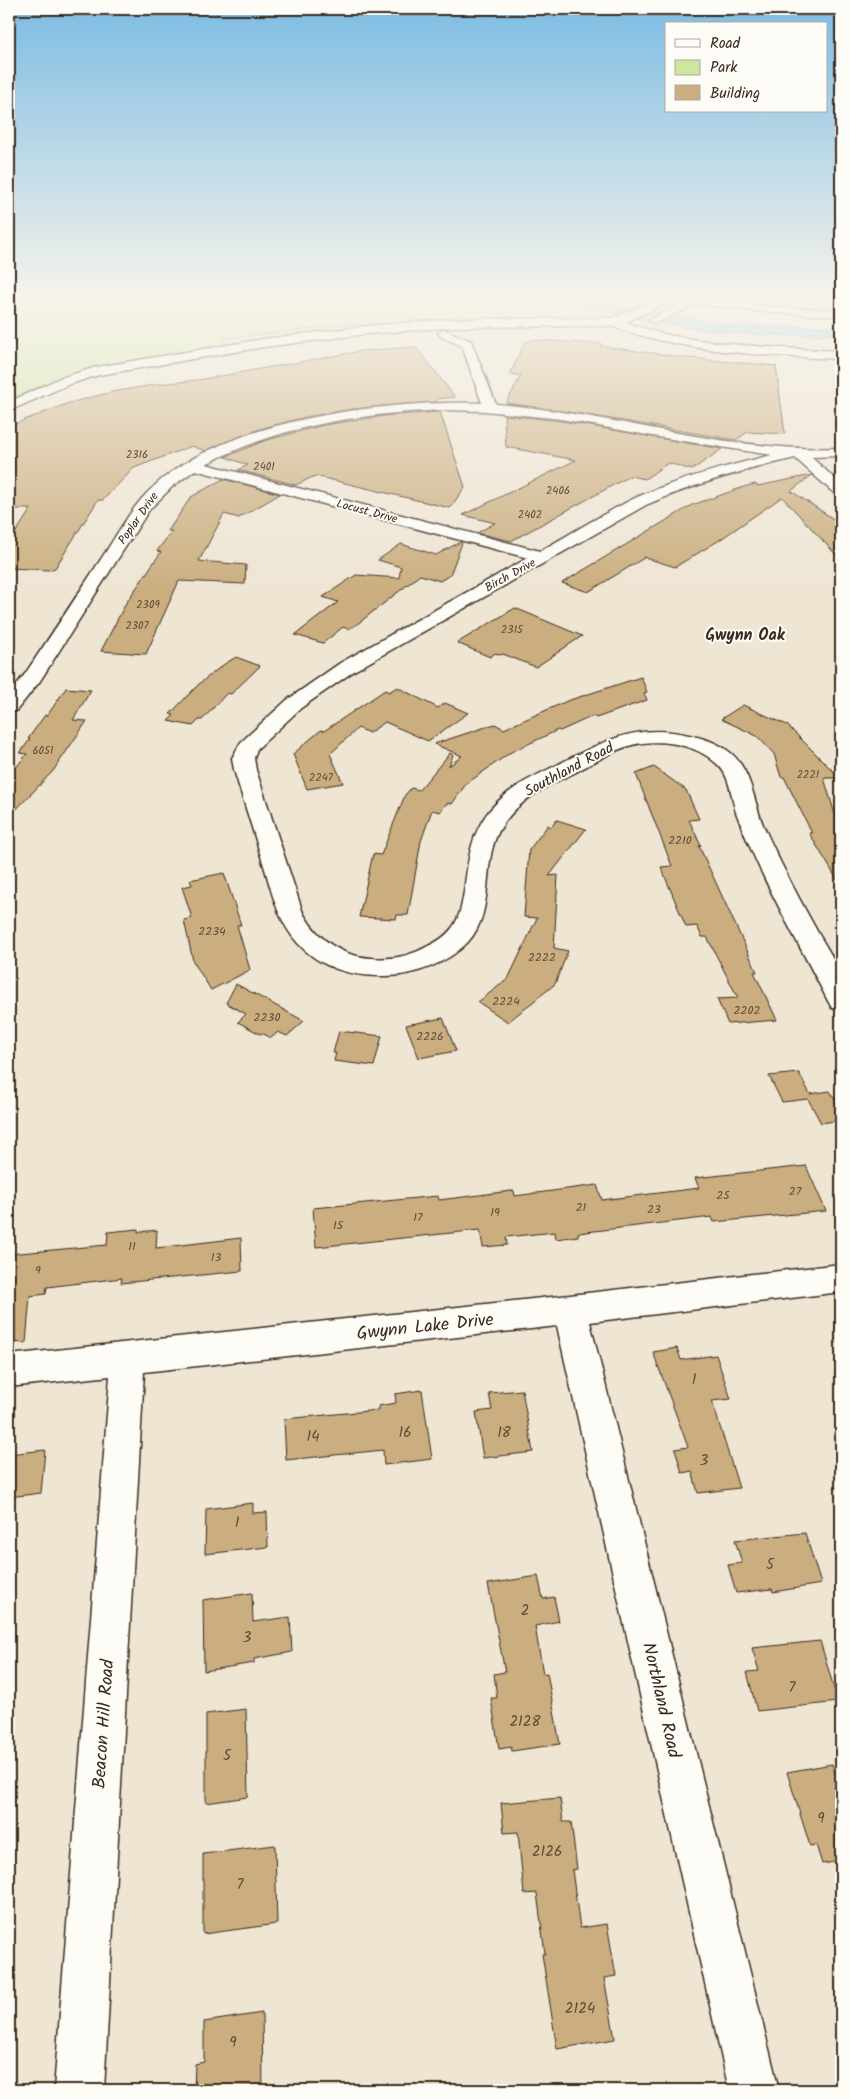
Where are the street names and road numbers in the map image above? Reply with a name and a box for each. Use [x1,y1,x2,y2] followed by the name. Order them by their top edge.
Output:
[113,488,164,548] street label: Poplar Drive
[334,494,400,529] street label: Locust Drive
[481,553,540,597] street label: Birch Drive
[521,736,619,804] street label: Southland Road
[355,1306,495,1349] street label: Gwynn Lake Drive
[633,1640,688,1762] street label: Northland Road
[86,1658,124,1790] street label: Beacon Hill Road

